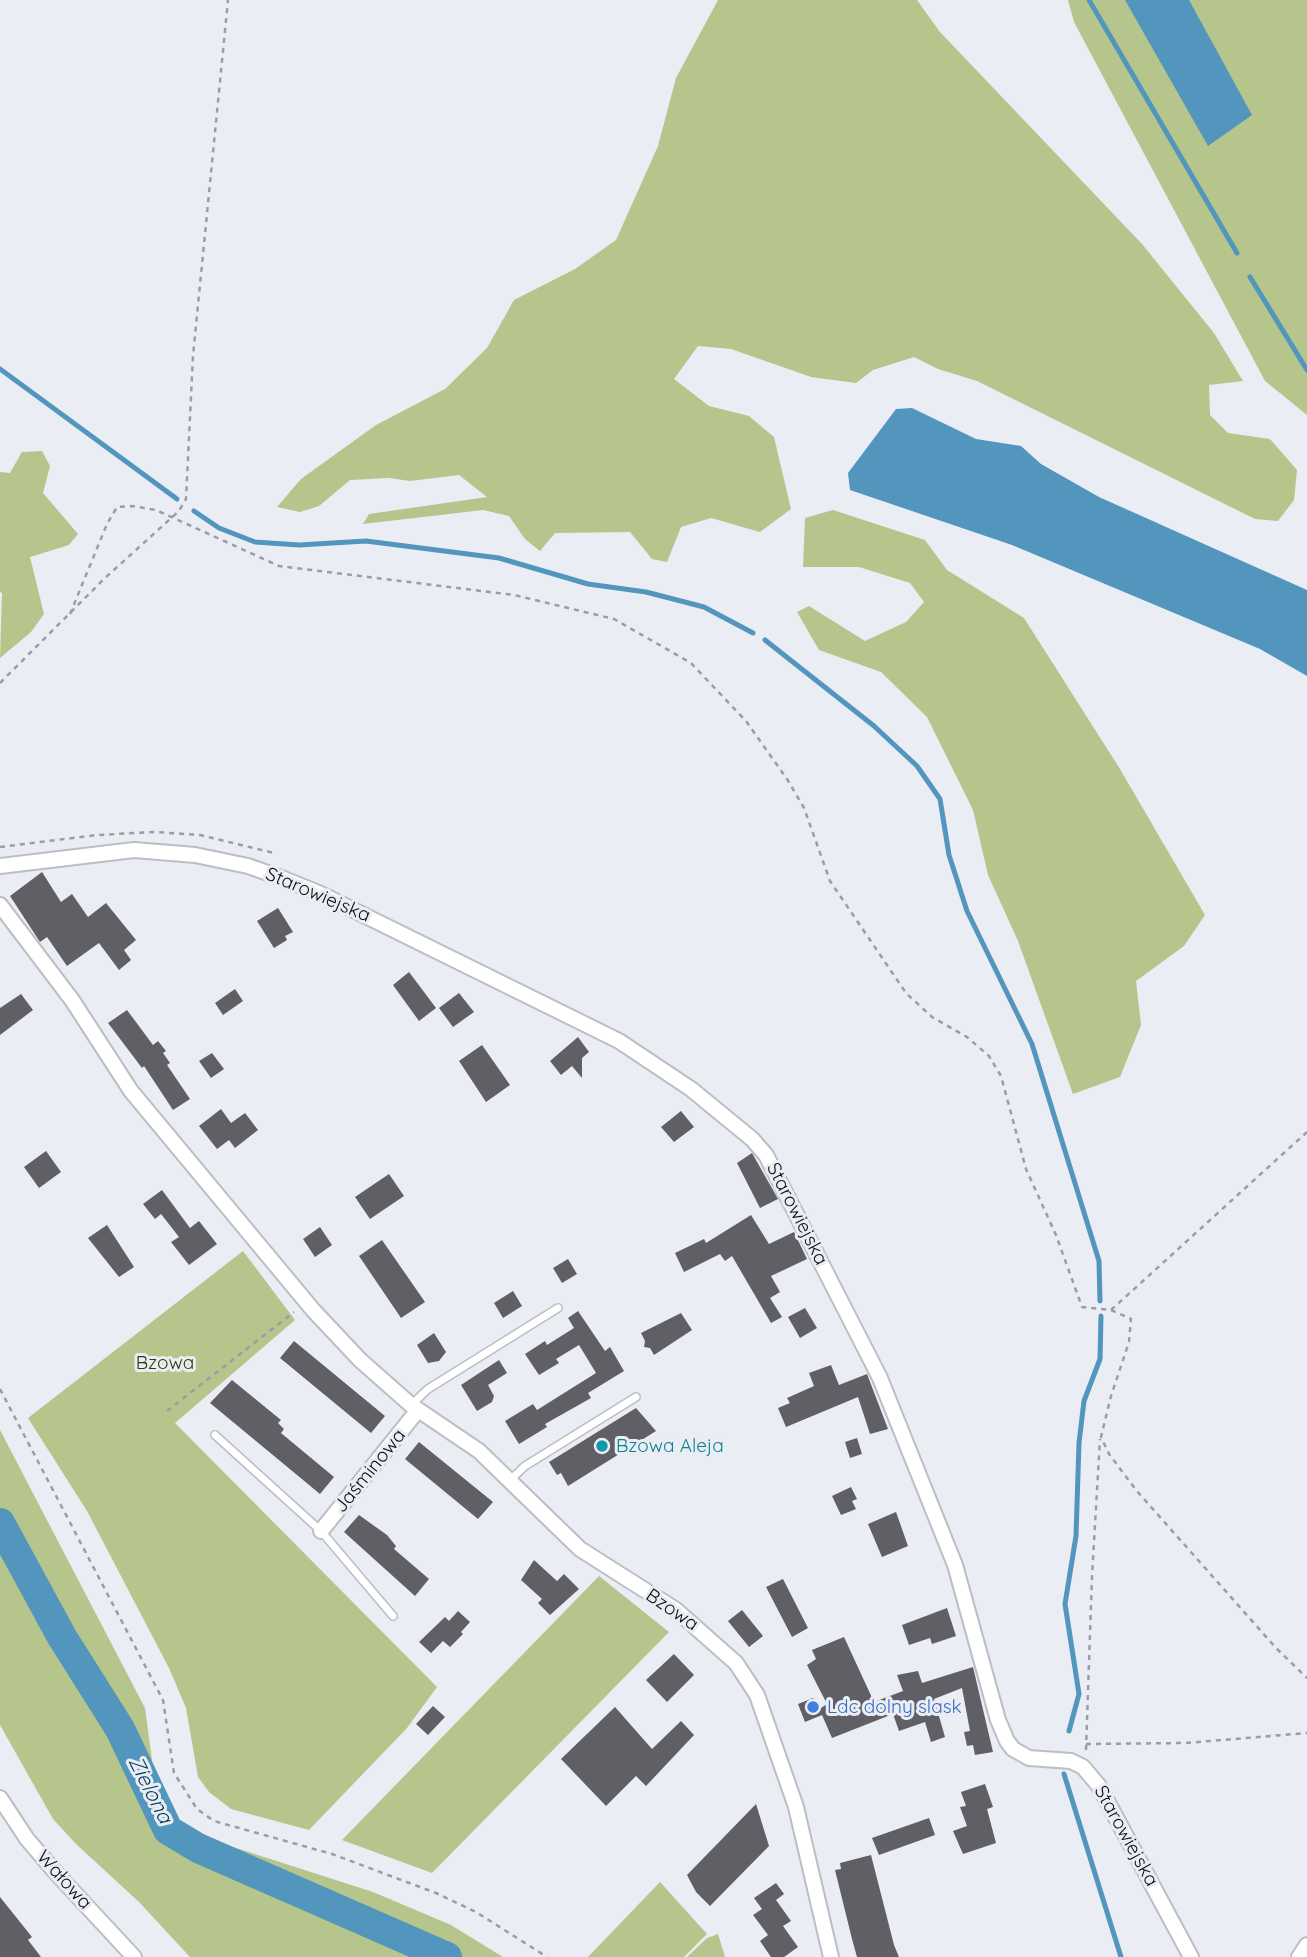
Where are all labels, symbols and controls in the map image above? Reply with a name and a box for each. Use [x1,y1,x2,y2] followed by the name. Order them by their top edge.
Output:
[262,863,374,927] street label: Starowiejska
[761,1159,833,1269] street label: Starowiejska
[136,1352,194,1374] park label: Bzowa
[329,1425,411,1517] street label: Jaśminowa
[616,1435,724,1457] place label: Bzowa Aleja
[594,1438,610,1454] marker: Bzowa Aleja
[641,1584,703,1636] street label: Bzowa
[827,1696,962,1718] place label: Ldc dolny slask
[805,1699,821,1715] marker: Ldc dolny slask
[122,1752,178,1828] water label: Zielona
[1089,1782,1163,1890] street label: Starowiejska
[32,1846,96,1914] street label: Wałowa

